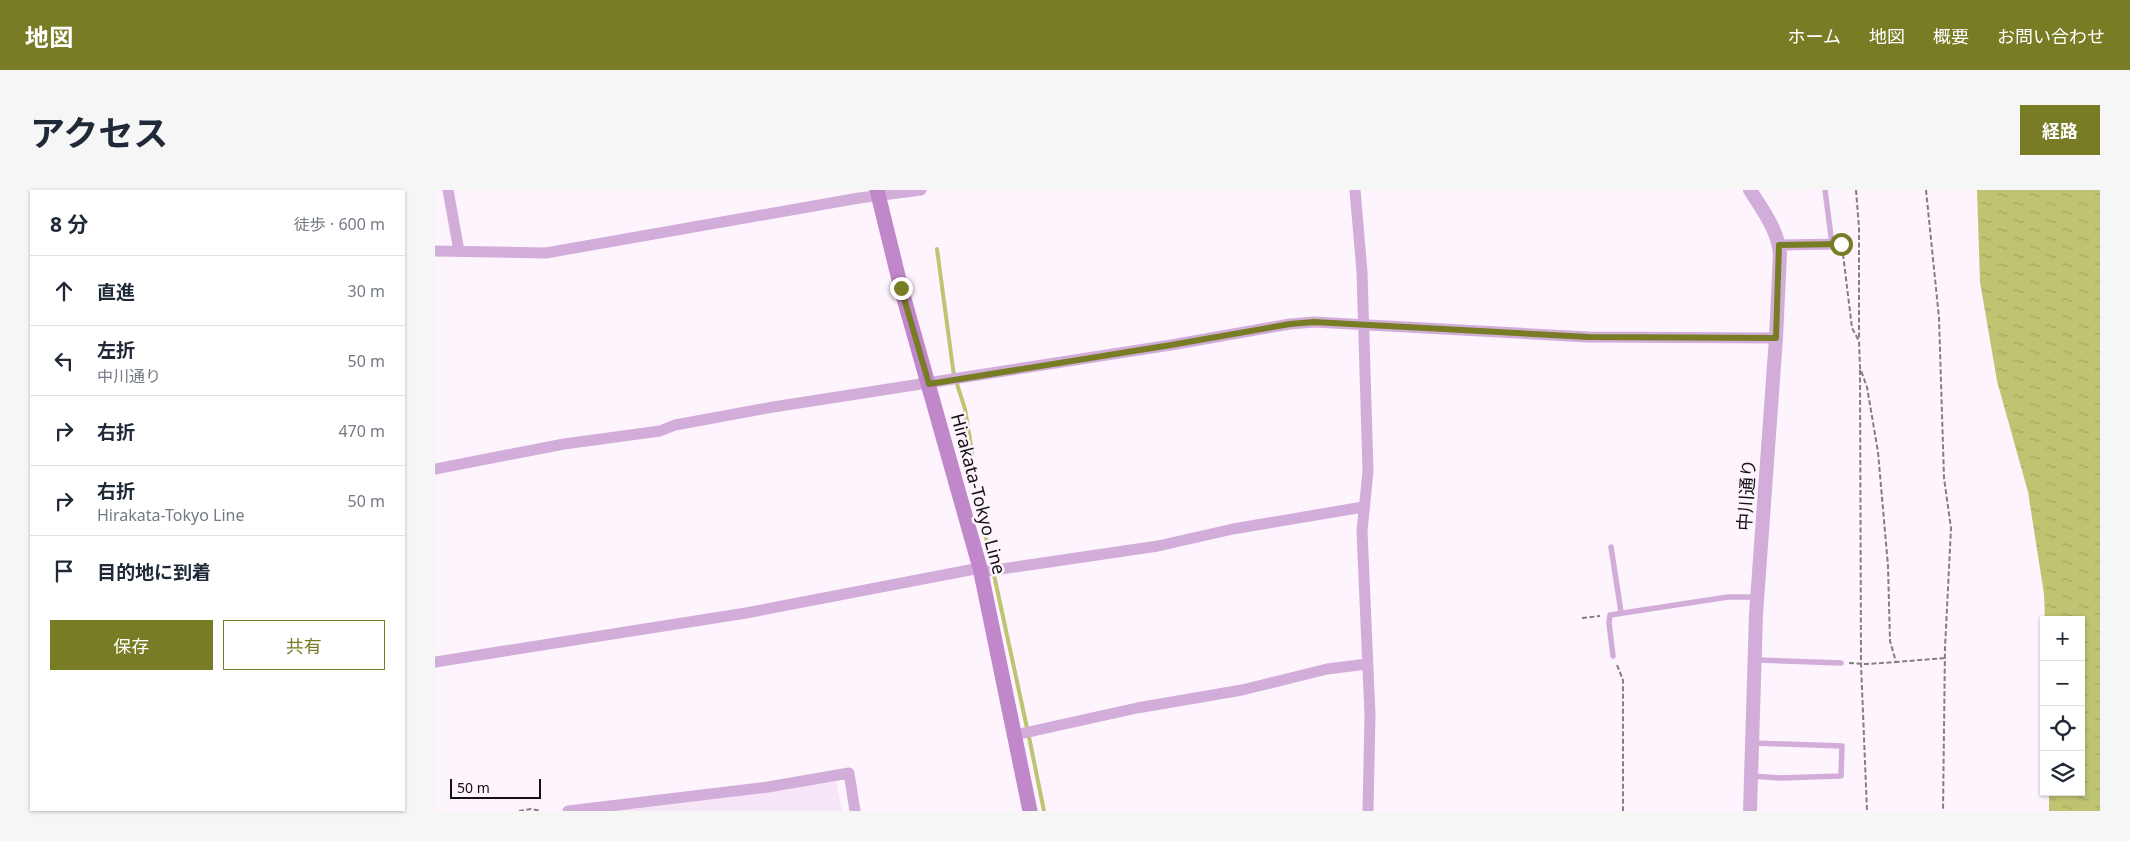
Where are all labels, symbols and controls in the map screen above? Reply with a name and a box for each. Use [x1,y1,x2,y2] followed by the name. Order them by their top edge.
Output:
[25,20,73,53] text: 地図
[1788,24,1841,48] text: ホーム
[1869,24,1905,48] text: 地図
[1933,24,1969,48] text: 概要
[1997,24,2105,48] text: お問い合わせ
[2020,105,2100,155] button: 経路
[30,109,168,156] text: アクセス
[50,210,88,238] text: 8 分
[294,213,385,235] text: 徒歩 · 600 m
[1830,233,1853,256] route start
[50,277,78,305] icon: ahead
[890,277,913,300] route end
[97,279,135,305] text: 直進
[348,280,385,302] text: 30 m
[97,337,135,363] text: 左折
[50,347,78,375] icon: left
[348,350,385,372] text: 50 m
[97,365,161,387] text: 中川通り
[946,411,1012,577] street label: Hirakata-Tokyo Line
[50,417,78,445] icon: right
[97,419,135,445] text: 右折
[338,420,385,442] text: 470 m
[1732,458,1760,532] street label: 中川通り
[97,478,135,504] text: 右折
[50,487,78,515] icon: right
[348,490,385,512] text: 50 m
[97,504,244,526] text: Hirakata-Tokyo Line
[50,557,78,585] icon: arrive
[97,559,211,585] text: 目的地に到着
[2040,616,2085,796] map controls
[2040,616,2085,661] button: +
[50,620,213,670] button: 保存
[223,620,385,670] button: 共有
[2040,661,2085,706] button: −
[2040,706,2085,751] button: locate
[2040,751,2085,796] button: layers
[450,776,541,799] scale bar
[457,778,490,797] text: 50 m

